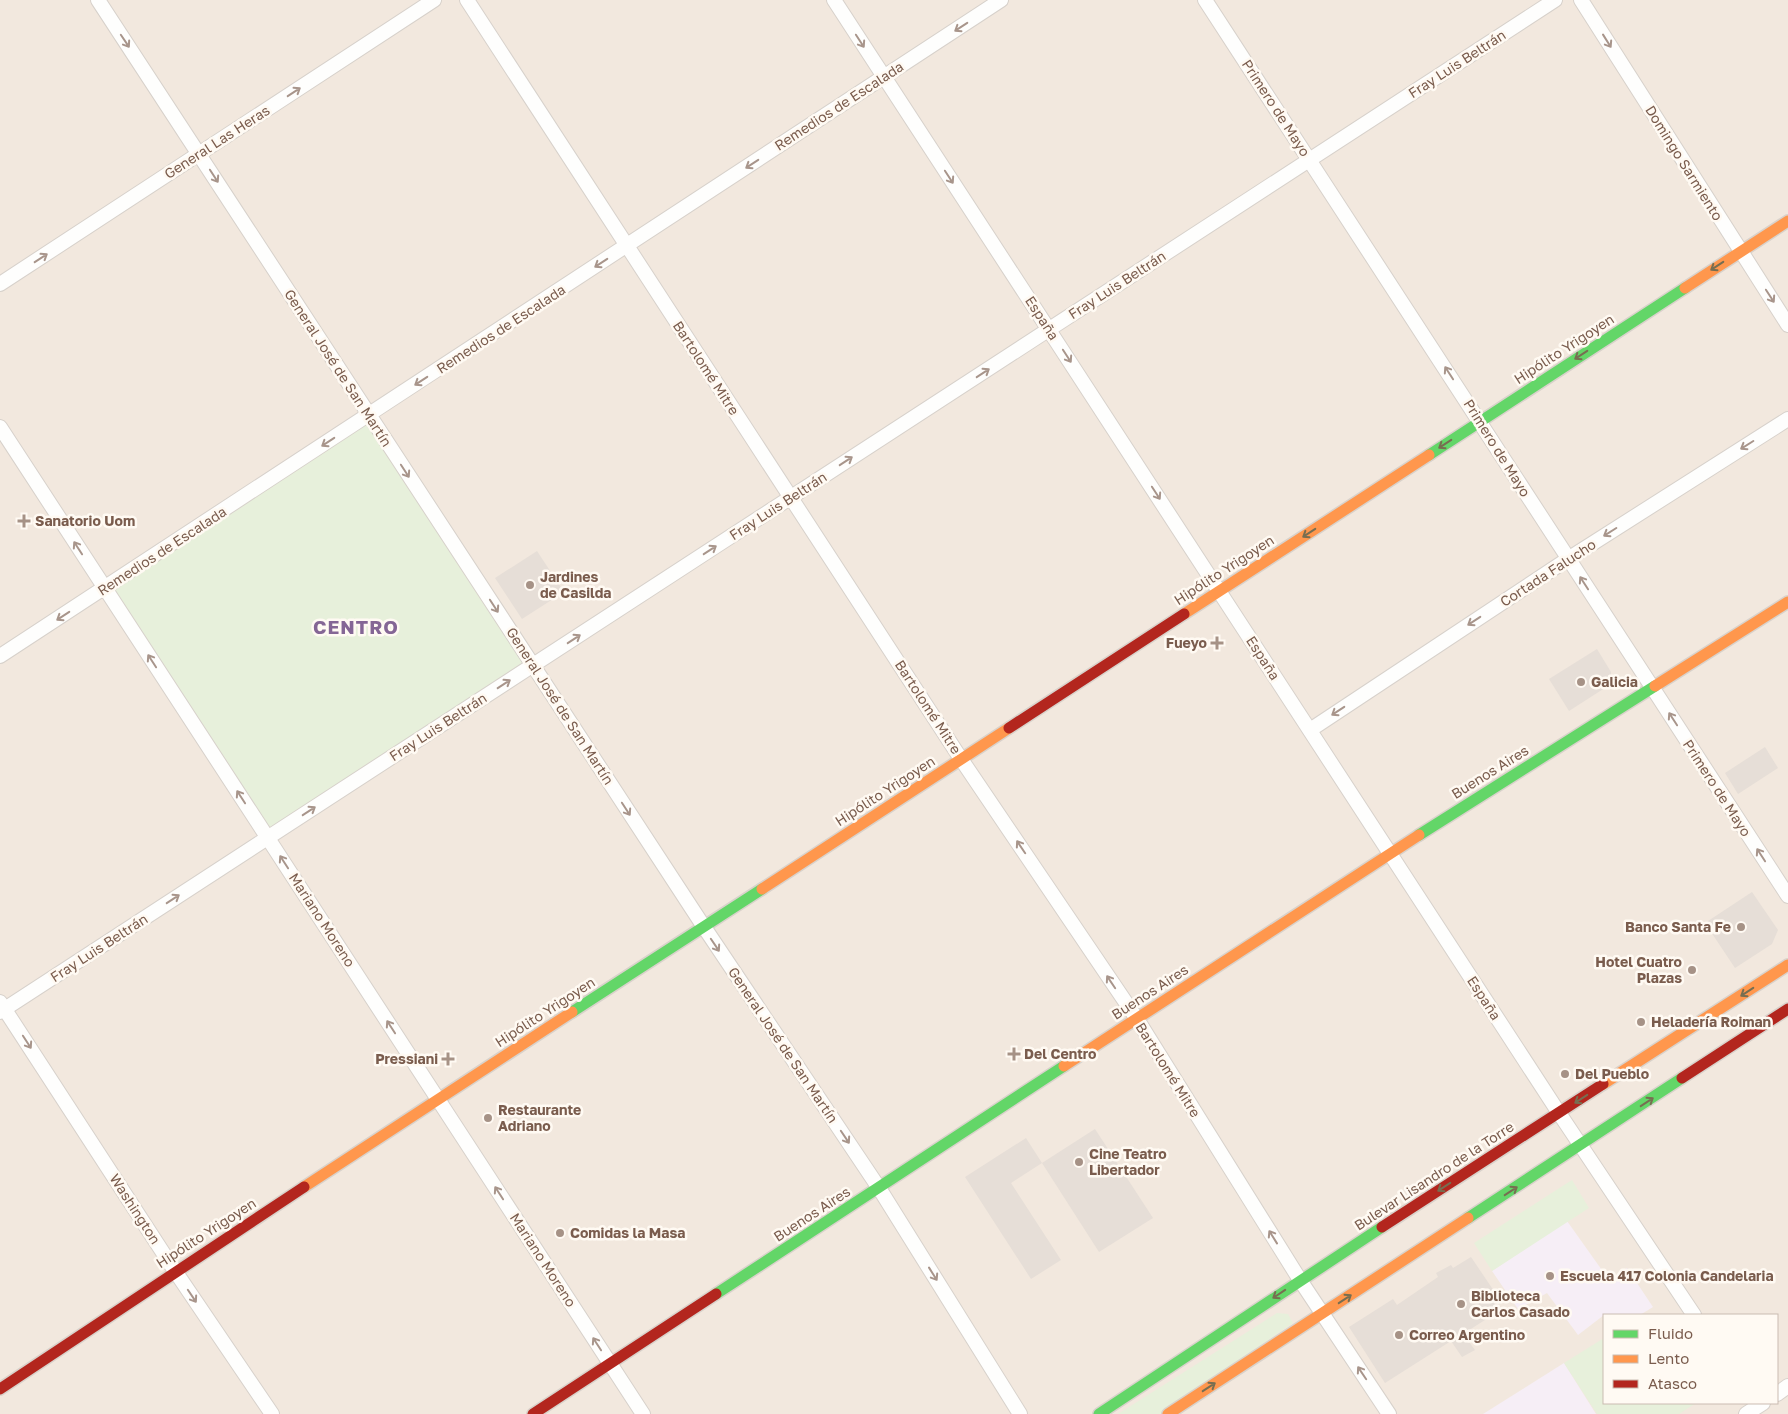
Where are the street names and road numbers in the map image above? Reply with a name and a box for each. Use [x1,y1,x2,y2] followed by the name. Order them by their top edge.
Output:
[1405,26,1509,101] street label: Fray Luis Beltrán
[1239,56,1314,159] street label: Primero de Mayo
[771,58,906,154] street label: Remedios de Escalada
[161,101,273,182] street label: General Las Heras
[1642,102,1727,223] street label: Domingo Sarmiento
[1065,247,1169,322] street label: Fray Luis Beltrán
[433,281,568,377] street label: Remedios de Escalada
[281,286,396,450] street label: General José de San Martín
[1022,293,1063,343] street label: España
[1511,310,1617,387] street label: Hipólito Yrigoyen
[670,318,743,418] street label: Bartolomé Mitre
[1461,396,1534,500] street label: Primero de Mayo
[726,468,830,543] street label: Fray Luis Beltrán
[94,503,229,599] street label: Remedios de Escalada
[1171,531,1277,608] street label: Hipólito Yrigoyen
[1497,535,1599,610] street label: Cortada Falucho
[503,624,618,788] street label: General José de San Martín
[1243,633,1284,683] street label: España
[892,657,965,757] street label: Bartolomé Mitre
[386,689,490,764] street label: Fray Luis Beltrán
[1680,736,1755,839] street label: Primero de Mayo
[1448,741,1532,802] street label: Buenos Aires
[832,752,938,829] street label: Hipólito Yrigoyen
[286,870,359,970] street label: Mariano Moreno
[47,910,151,985] street label: Fray Luis Beltrán
[1108,961,1191,1023] street label: Buenos Aires
[725,964,842,1126] street label: General José de San Martín
[492,973,598,1050] street label: Hipólito Yrigoyen
[1464,973,1505,1023] street label: España
[1132,1019,1204,1120] street label: Bartolomé Mitre
[1351,1118,1517,1234] street label: Bulevar Lisandro de la Torre
[106,1170,164,1247] street label: Washington
[770,1183,853,1245] street label: Buenos Aires
[153,1194,259,1271] street label: Hipólito Yrigoyen
[507,1210,580,1310] street label: Mariano Moreno

